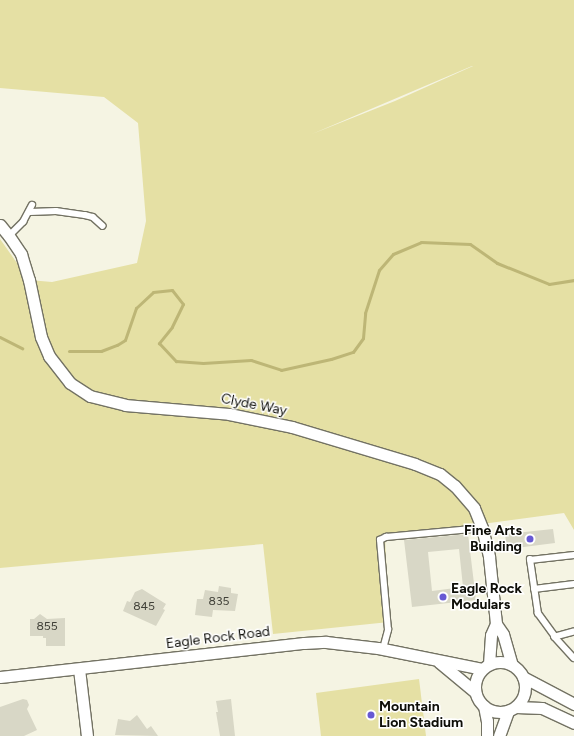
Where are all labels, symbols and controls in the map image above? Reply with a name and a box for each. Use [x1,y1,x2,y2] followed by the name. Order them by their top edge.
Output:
[220,390,288,420] street label: Clyde Way
[464,523,522,556] place label: Fine Arts Building
[525,534,535,544] marker: Fine Arts Building
[451,581,522,614] place label: Eagle Rock Modulars
[438,592,448,602] marker: Eagle Rock Modulars
[209,595,229,609] house number: 835
[133,600,155,614] house number: 845
[36,620,58,634] house number: 855
[165,623,271,653] street label: Eagle Rock Road
[379,699,463,732] place label: Mountain Lion Stadium
[366,710,376,720] marker: Mountain Lion Stadium

